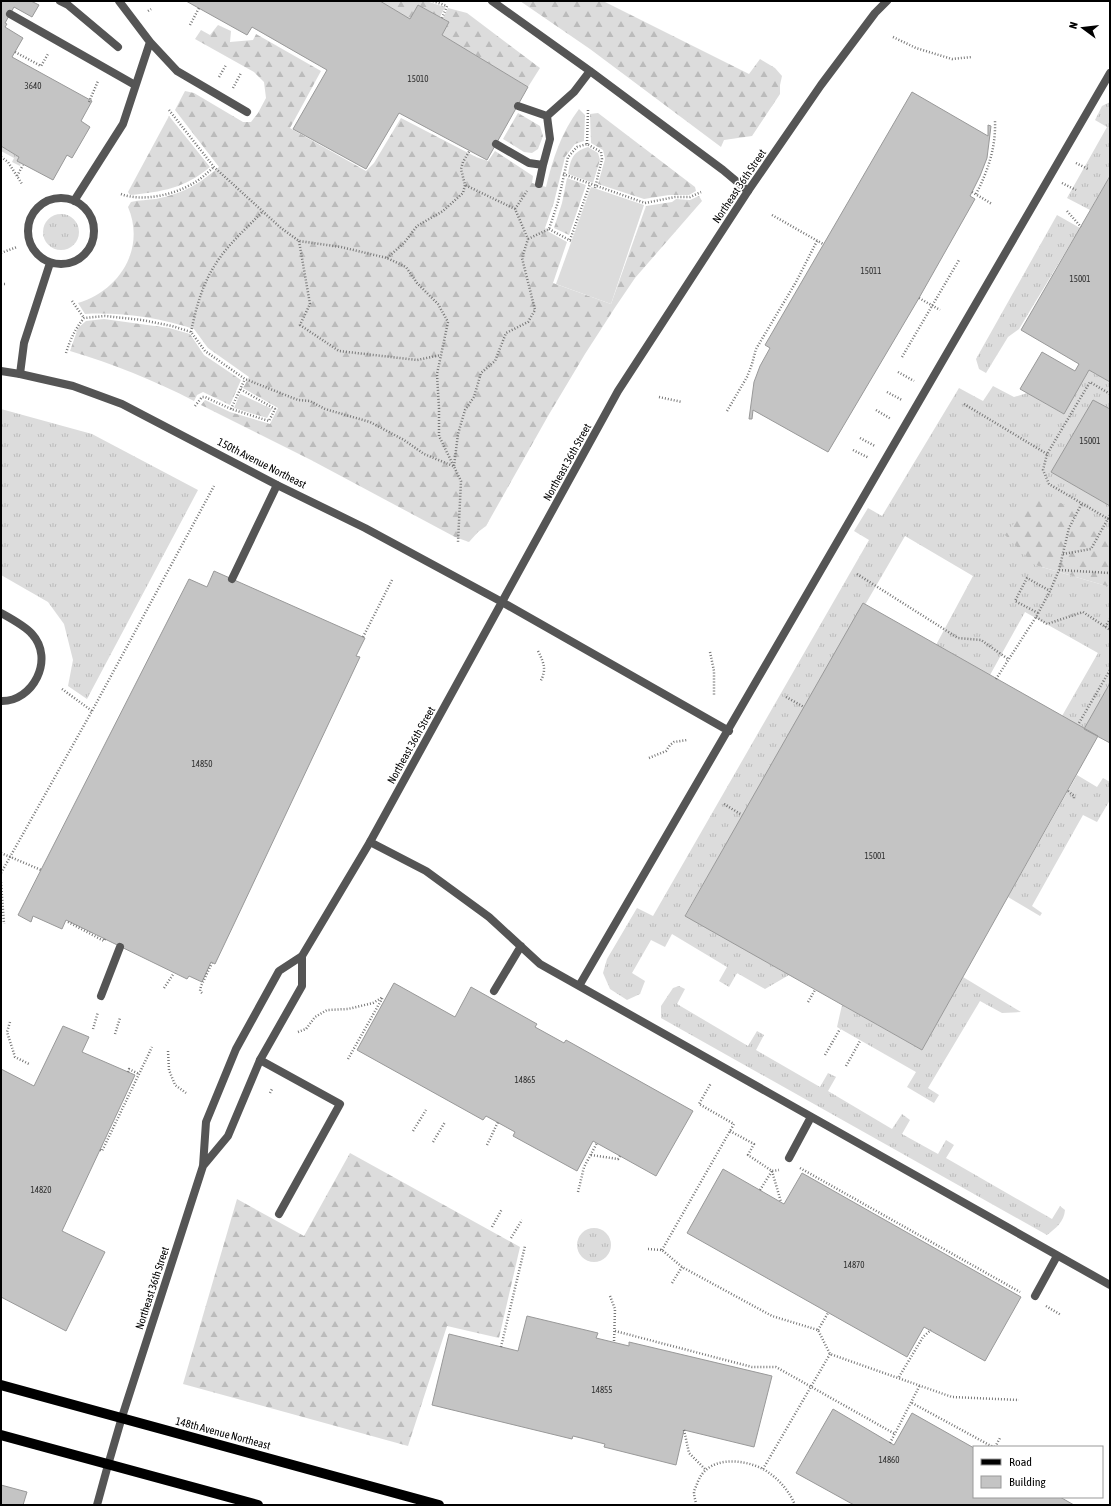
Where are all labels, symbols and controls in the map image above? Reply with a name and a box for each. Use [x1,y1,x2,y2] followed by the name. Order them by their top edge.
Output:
[1063,8,1103,48] north arrow
[1067,21,1080,30] text: N
[407,74,429,84] house number: 15010
[25,81,41,91] house number: 3640
[710,147,768,225] street label: Northeast 36th Street
[860,266,882,276] house number: 15011
[1069,274,1091,284] house number: 15001
[541,421,593,503] street label: Northeast 36th Street
[216,435,308,491] street label: 150th Avenue Northeast
[1079,436,1101,446] house number: 15001
[385,704,437,786] street label: Northeast 36th Street
[191,759,213,769] house number: 14850
[864,851,886,861] house number: 15001
[514,1075,536,1085] house number: 14865
[30,1185,52,1195] house number: 14820
[133,1245,171,1331] street label: Northeast 36th Street
[843,1260,865,1270] house number: 14870
[591,1385,613,1395] house number: 14855
[174,1415,272,1451] street label: 148th Avenue Northeast
[973,1446,1103,1498] legend
[878,1455,900,1465] house number: 14860
[1009,1455,1032,1469] text: Road
[1009,1475,1047,1489] text: Building

